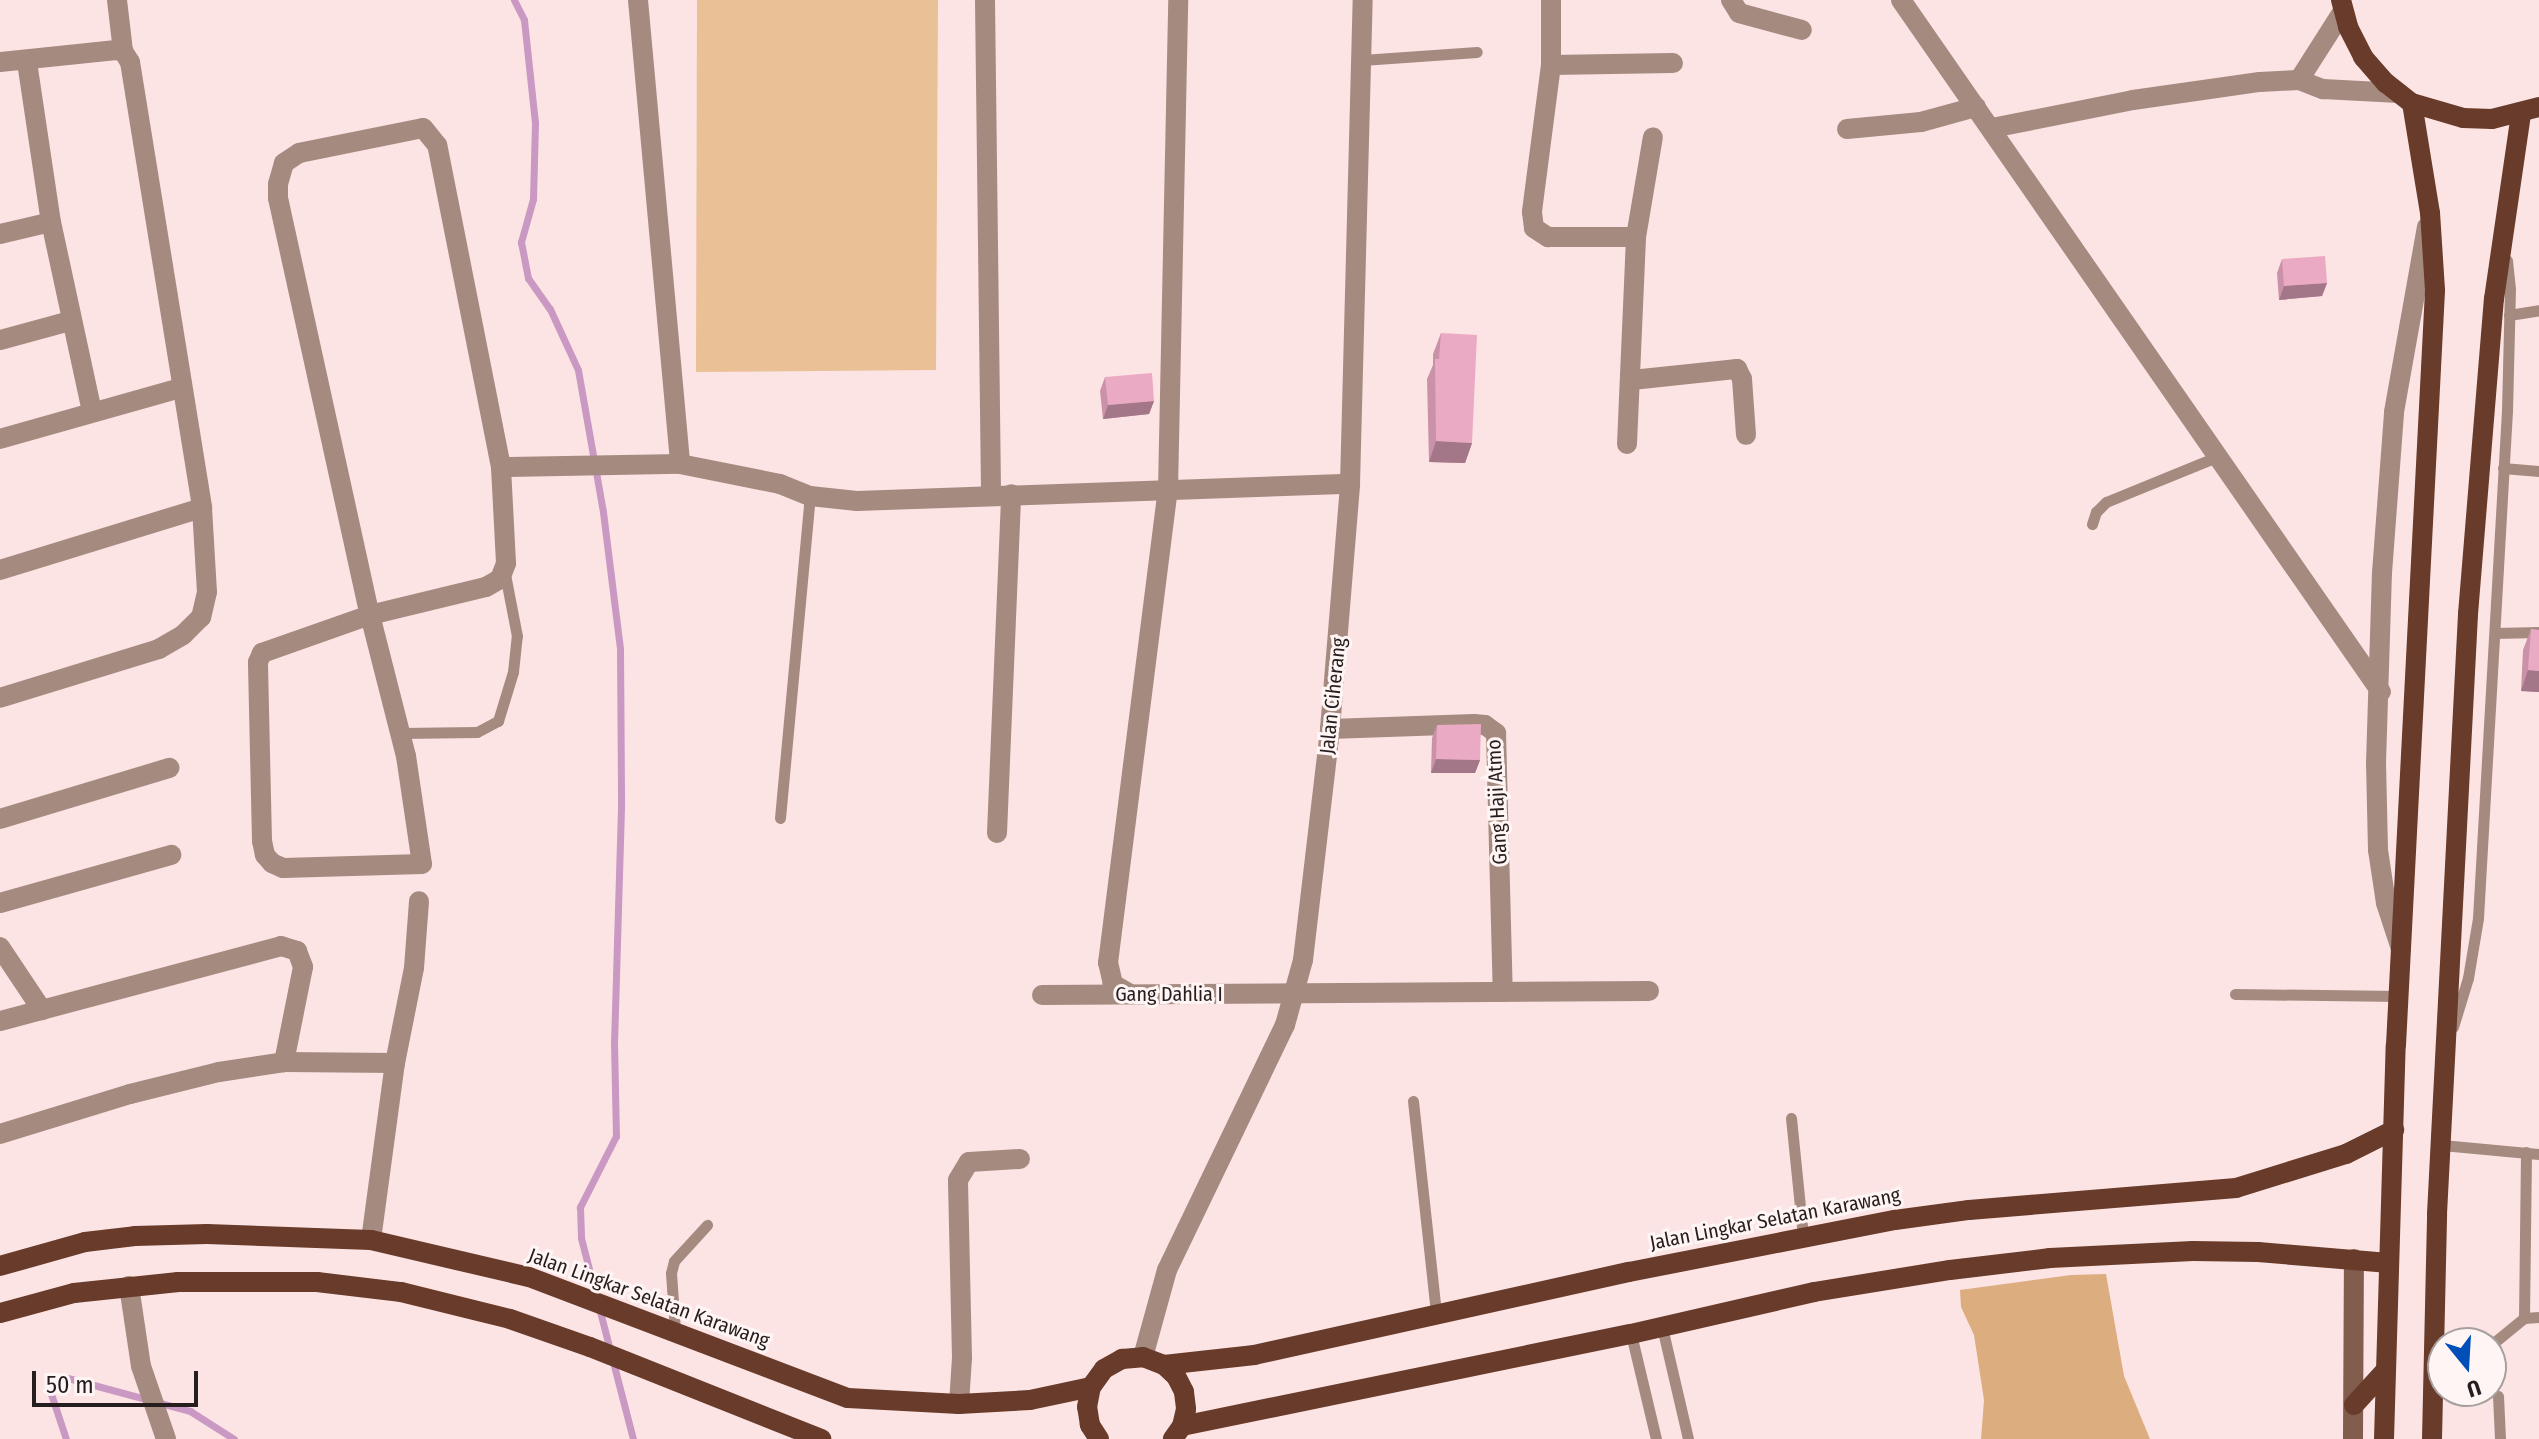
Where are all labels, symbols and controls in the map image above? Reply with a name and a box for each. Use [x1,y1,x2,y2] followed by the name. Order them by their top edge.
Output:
[1315,637,1351,755] street label: Jalan Ciherang
[1482,739,1512,865] street label: Gang Haji Atmo
[1115,982,1223,1006] street label: Gang Dahlia I
[1648,1183,1902,1255] street label: Jalan Lingkar Selatan Karawang
[525,1243,773,1353] street label: Jalan Lingkar Selatan Karawang
[2427,1327,2507,1407] north arrow
[36,1355,202,1405] scale bar
[46,1371,94,1399] text: 50 m
[2464,1374,2484,1403] text: U

